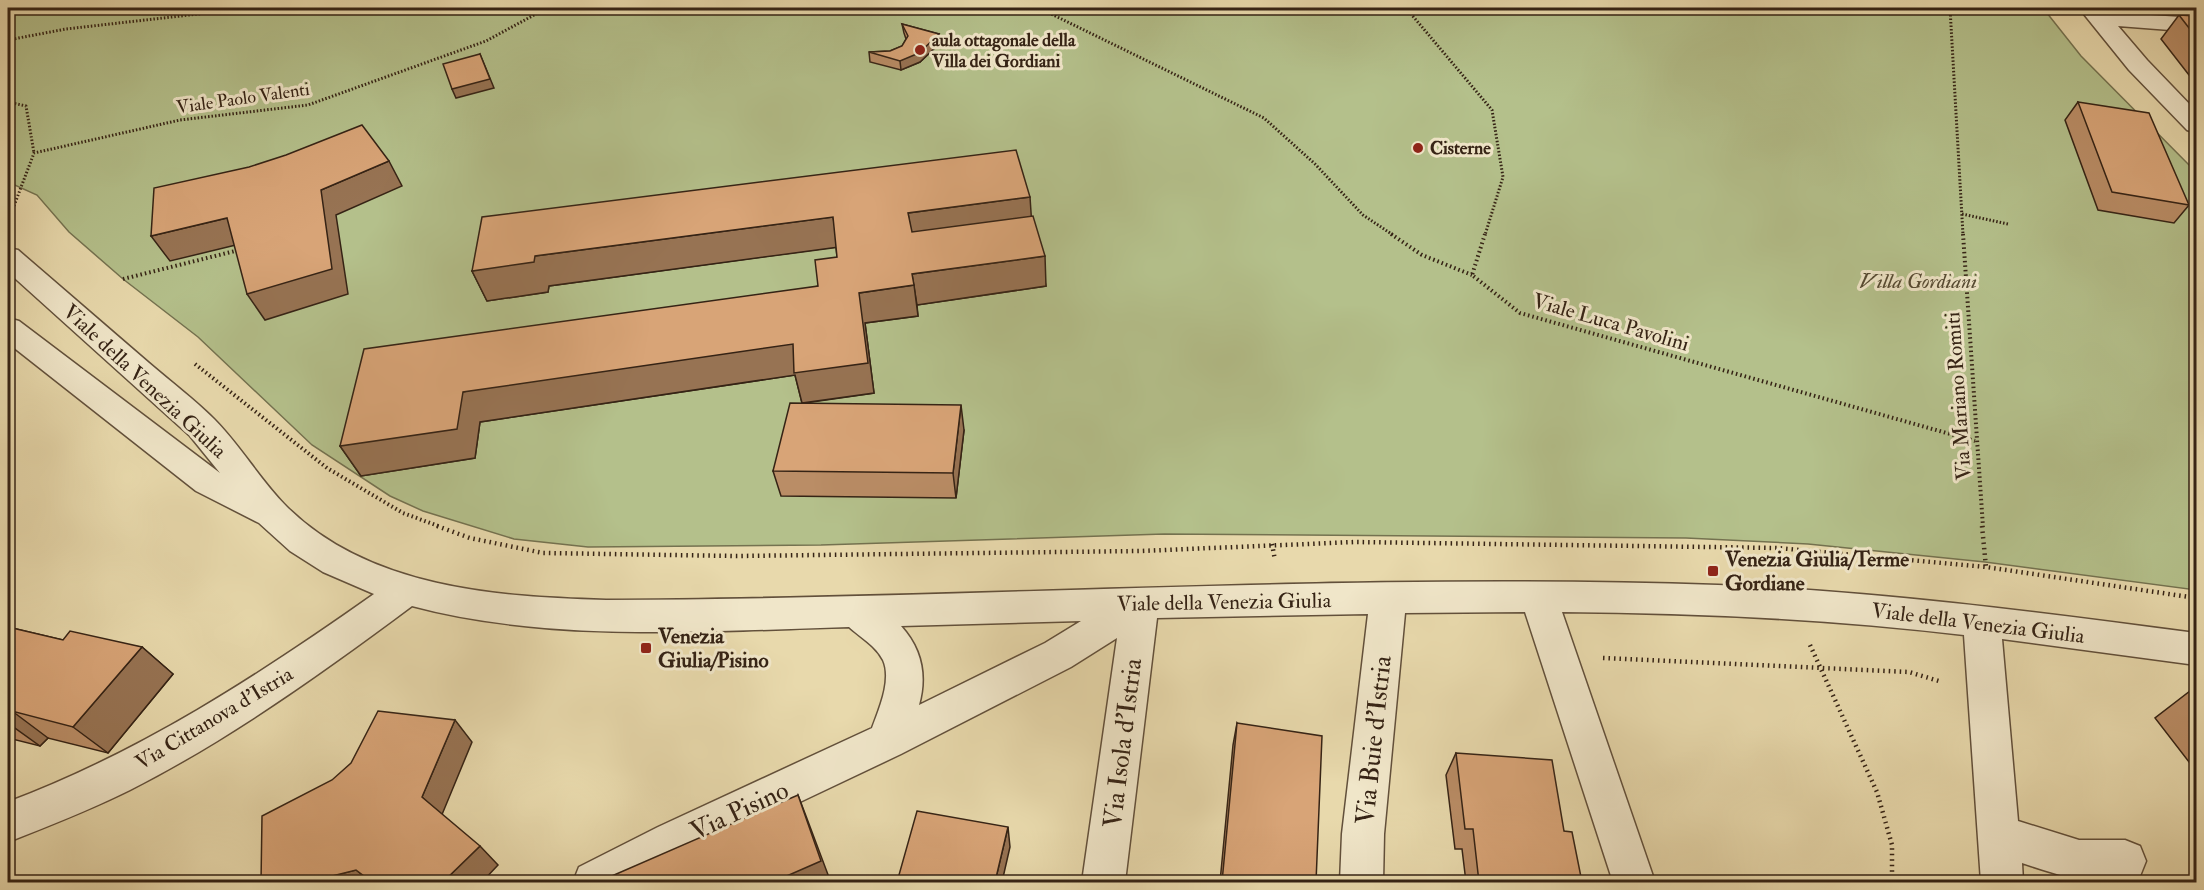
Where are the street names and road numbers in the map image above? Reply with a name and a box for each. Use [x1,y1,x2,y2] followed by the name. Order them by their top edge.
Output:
[175,78,311,119] street label: Viale Paolo Valenti
[1530,287,1693,358] street label: Viale Luca Pavolini
[57,298,233,465] street label: Viale della Venezia Giulia
[1939,310,1978,481] street label: Via Mariano Romiti
[1117,587,1332,618] street label: Viale della Venezia Giulia
[1870,597,2086,650] street label: Viale della Venezia Giulia
[1349,654,1399,826] street label: Via Buie d'Istria
[1097,656,1149,830] street label: Via Isola d'Istria
[130,661,298,776] street label: Via Cittanova d'Istria
[685,774,794,848] street label: Via Pisino

